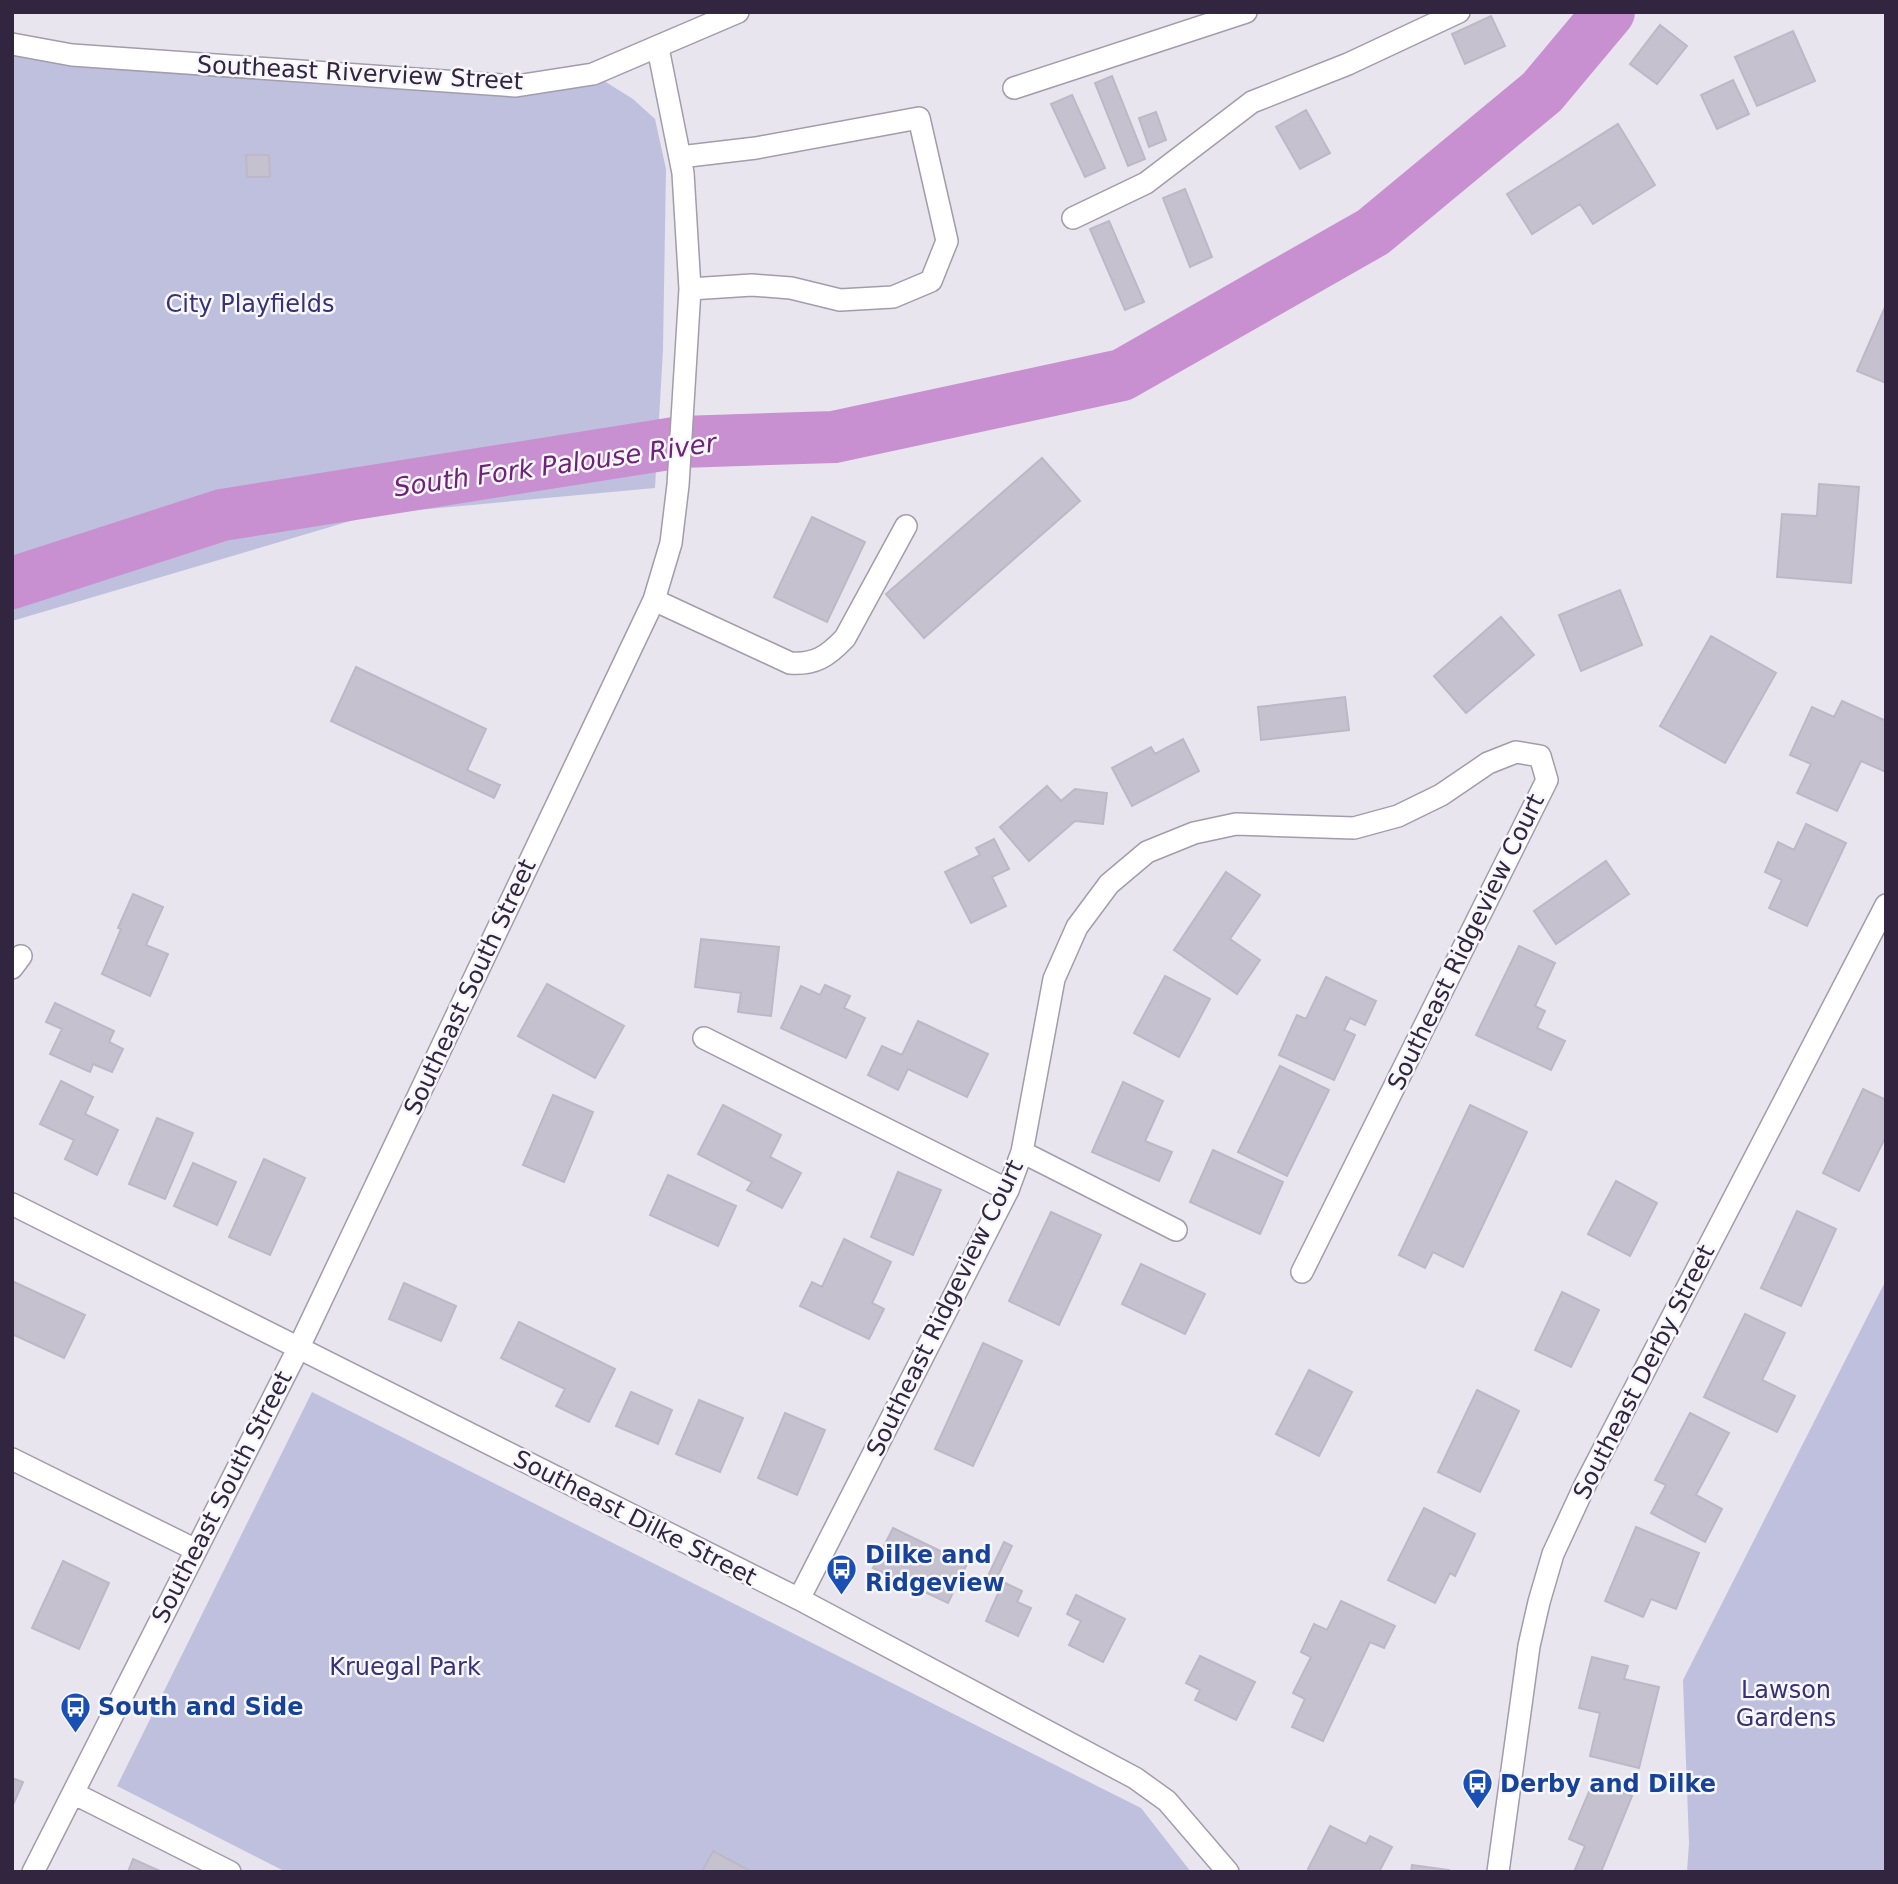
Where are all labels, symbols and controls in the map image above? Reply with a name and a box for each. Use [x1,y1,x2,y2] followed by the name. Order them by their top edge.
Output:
[196,50,524,96] street label: Southeast Riverview Street
[165,290,335,318] park label: City Playfields
[392,427,720,502] water label: South Fork Palouse River
[1382,789,1550,1095] street label: Southeast Ridgeview Court
[398,855,542,1119] street label: Southeast South Street
[861,1155,1029,1461] street label: Southeast Ridgeview Court
[1568,1240,1720,1504] street label: Southeast Derby Street
[146,1366,298,1628] street label: Southeast South Street
[509,1444,761,1592] street label: Southeast Dilke Street
[865,1541,1005,1597] place label: Dilke and Ridgeview
[825,1552,859,1596] bus stop icon: Dilke and Ridgeview
[329,1653,481,1681] park label: Kruegal Park
[1736,1676,1836,1732] park label: Lawson Gardens
[58,1690,92,1734] bus stop icon: South and Side
[98,1693,304,1721] place label: South and Side
[1460,1767,1494,1811] bus stop icon: Derby and Dilke
[1500,1770,1716,1798] place label: Derby and Dilke

